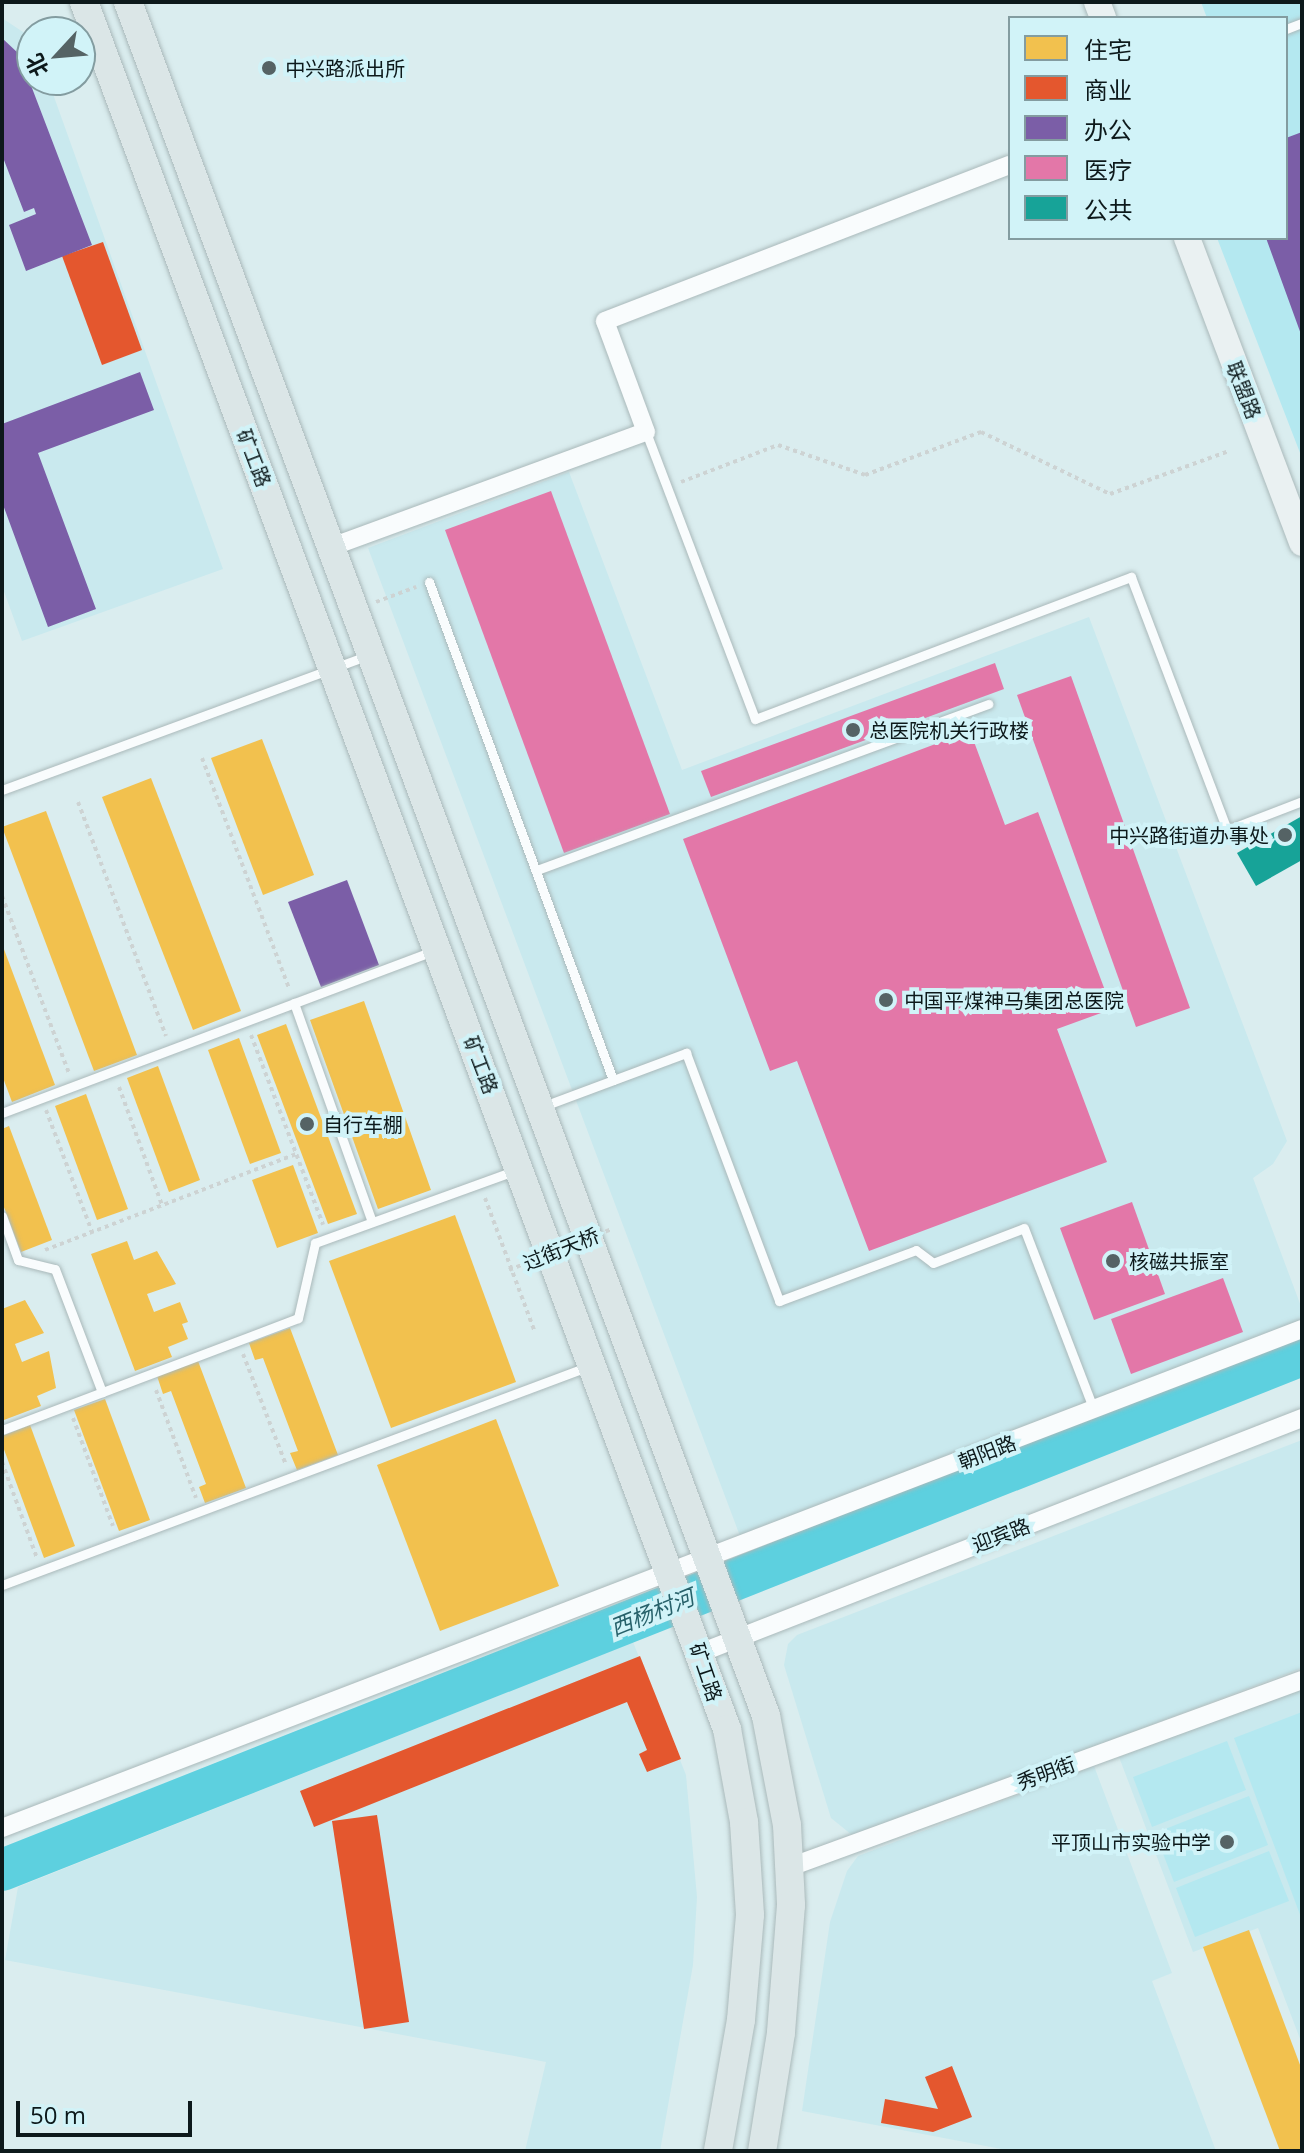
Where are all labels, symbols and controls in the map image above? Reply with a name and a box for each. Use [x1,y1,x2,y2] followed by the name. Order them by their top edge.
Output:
[16,16,96,96] north arrow
[1008,16,1288,240] legend
[1084,33,1132,66] text: 住宅
[18,49,55,82] text: 北
[285,56,405,80] place label: 中兴路派出所
[260,59,278,77] marker: 中兴路派出所
[1084,73,1132,106] text: 商业
[1084,113,1132,146] text: 办公
[1084,153,1132,186] text: 医疗
[1084,193,1132,226] text: 公共
[1222,358,1266,422] street label: 联盟路
[232,426,276,490] street label: 矿工路
[869,718,1029,742] place label: 总医院机关行政楼
[844,721,862,739] marker: 总医院机关行政楼
[1109,823,1269,847] place label: 中兴路街道办事处
[1276,826,1294,844] marker: 中兴路街道办事处
[904,988,1124,1012] place label: 中国平煤神马集团总医院
[875,989,897,1011] marker: 中国平煤神马集团总医院
[459,1033,503,1097] street label: 矿工路
[323,1112,403,1136] place label: 自行车棚
[298,1115,316,1133] marker: 自行车棚
[519,1223,603,1275] street label: 过街天桥
[1129,1249,1229,1273] place label: 核磁共振室
[1104,1252,1122,1270] marker: 核磁共振室
[955,1430,1019,1474] street label: 朝阳路
[969,1513,1033,1557] street label: 迎宾路
[606,1583,698,1641] water label: 西杨村河
[685,1640,727,1704] street label: 矿工路
[1014,1751,1078,1795] street label: 秀明街
[1051,1830,1211,1854] place label: 平顶山市实验中学
[1218,1833,1236,1851] marker: 平顶山市实验中学
[20,2085,196,2135] scale bar
[30,2098,86,2131] text: 50 m

